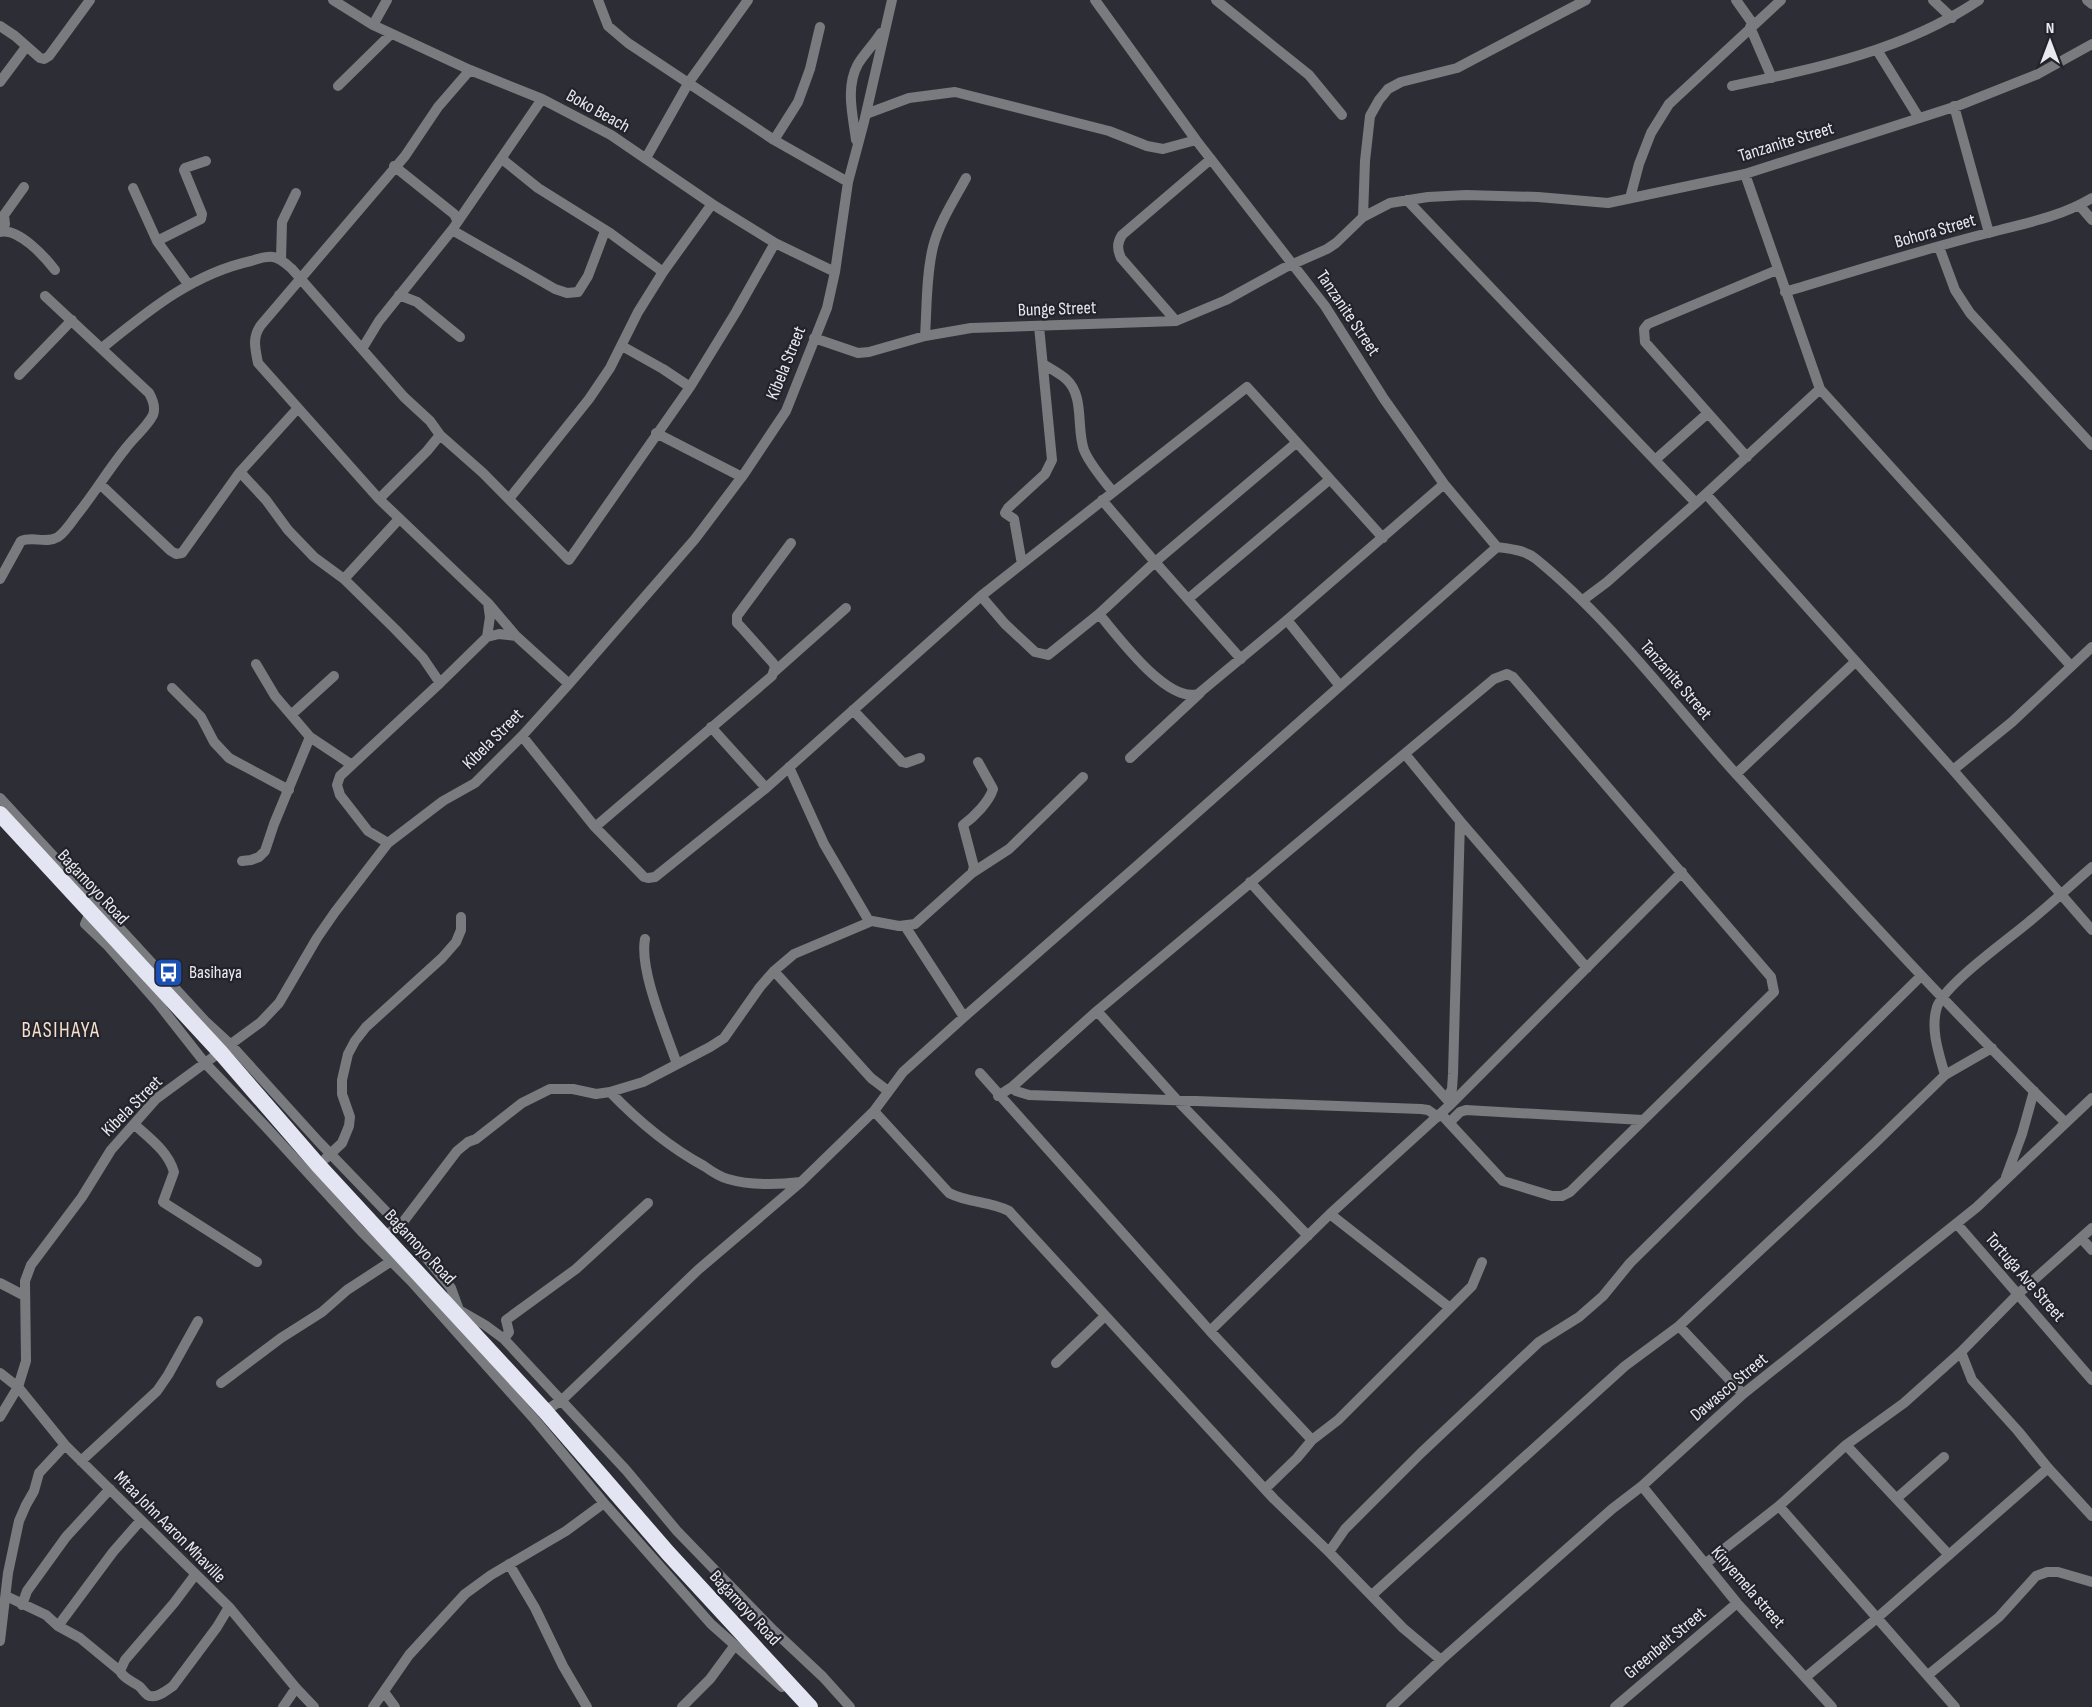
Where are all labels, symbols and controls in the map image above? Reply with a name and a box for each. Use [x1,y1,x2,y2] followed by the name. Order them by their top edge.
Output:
[2020,12,2080,72] north arrow
[2046,19,2054,38] text: N
[563,85,633,137] street label: Boko Beach
[1736,117,1837,166] street label: Tanzanite Street
[1892,209,1978,253] street label: Bohora Street
[1312,266,1385,360] street label: Tanzanite Street
[1017,297,1097,321] street label: Bunge Street
[762,323,810,403] street label: Kibela Street
[1636,636,1717,724] street label: Tanzanite Street
[458,704,528,774] street label: Kibela Street
[53,845,133,929] street label: Bagamoyo Road
[152,956,184,988] bus stop icon: Basihaya
[189,962,242,983] place label: Basihaya
[21,1018,101,1043] district label: BASIHAYA
[97,1071,167,1141] street label: Kibela Street
[380,1205,460,1289] street label: Bagamoyo Road
[1981,1228,2070,1326] street label: Tortuga Ave Street
[1686,1348,1772,1425] street label: Dawasco Street
[110,1467,230,1587] street label: Mtaa John Aaron Mhaville
[1707,1542,1790,1633] street label: Kinyemela street
[705,1566,785,1650] street label: Bagamoyo Road
[1620,1602,1711,1683] street label: Greenbelt Street

